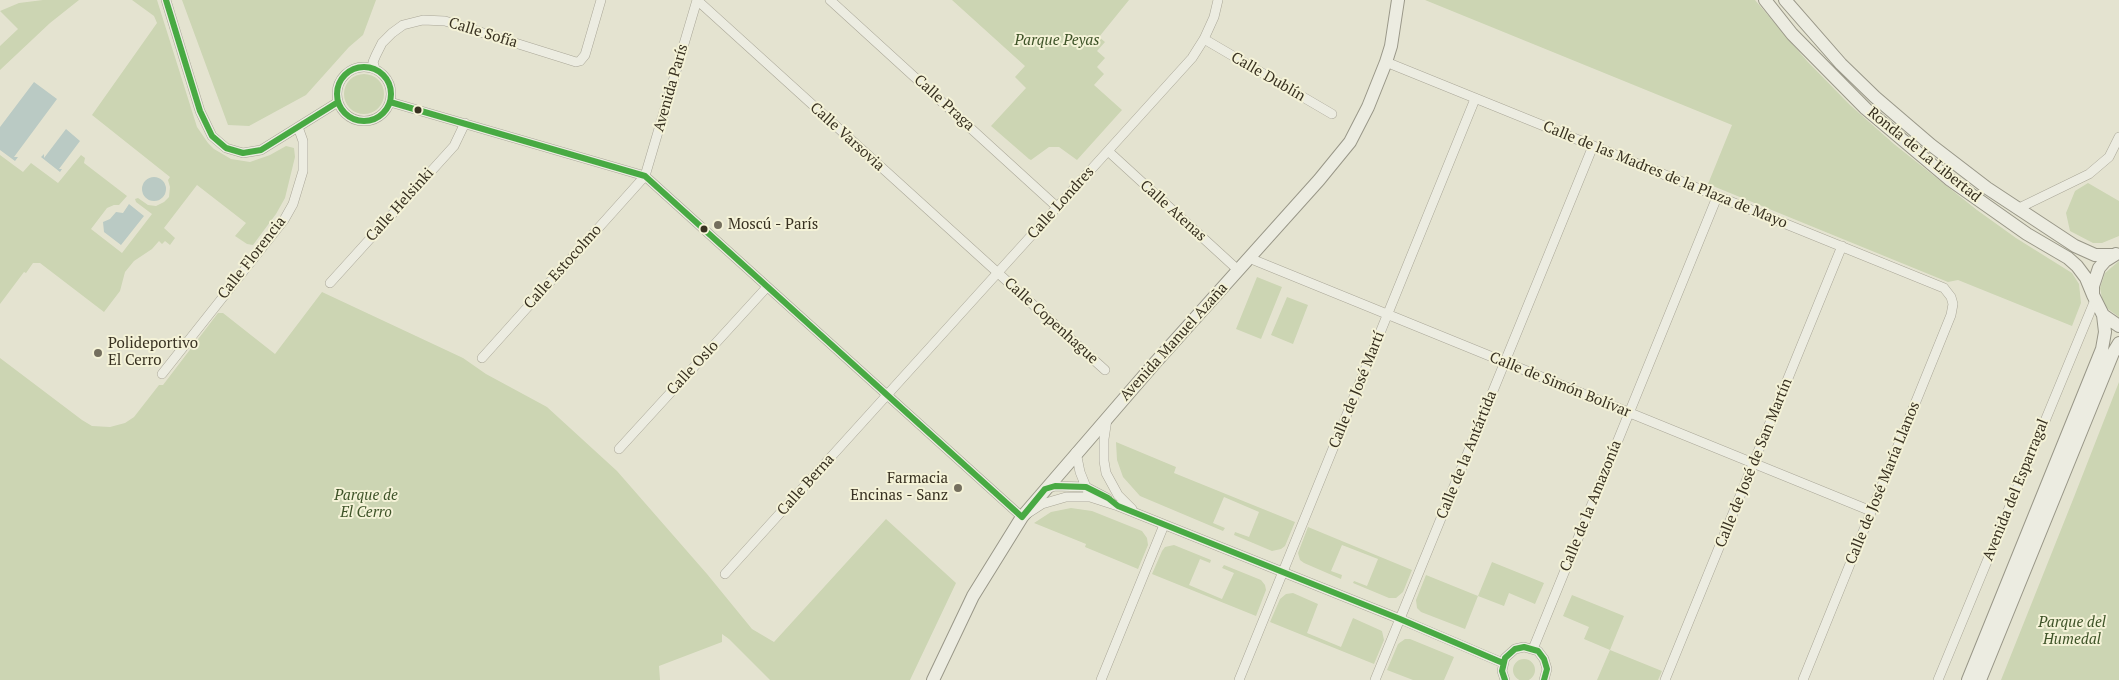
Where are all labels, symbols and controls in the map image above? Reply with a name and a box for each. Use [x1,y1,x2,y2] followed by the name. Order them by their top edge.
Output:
[446,14,520,52] street label: Calle Sofía
[1014,32,1100,50] park label: Parque Peyas
[650,42,692,134] street label: Avenida París
[1228,49,1308,105] street label: Calle Dublín
[910,71,978,135] street label: Calle Praga
[806,99,888,175] street label: Calle Varsovia
[1864,104,1984,206] street label: Ronda de La Libertad
[413,105,423,115] unlabelled marker
[1540,118,1790,232] street label: Calle de las Madres de la Plaza de Mayo
[1024,163,1098,243] street label: Calle Londres
[362,165,438,245] street label: Calle Helsinki
[1136,177,1210,245] street label: Calle Atenas
[214,213,290,303] street label: Calle Florencia
[728,216,818,234] place label: Moscú - París
[712,219,724,231] marker: Moscú - París
[520,221,606,313] street label: Calle Estocolmo
[699,224,709,234] unlabelled marker
[1000,274,1102,368] street label: Calle Copenhague
[1116,279,1232,405] street label: Avenida Manuel Azaña
[1325,329,1389,451] street label: Calle de José Martí
[108,335,198,370] place label: Polideportivo El Cerro
[663,337,723,399] street label: Calle Oslo
[92,347,104,359] marker: Polideportivo El Cerro
[1487,348,1633,422] street label: Calle de Simón Bolívar
[1712,376,1796,550] street label: Calle de José de San Martín
[1433,388,1501,522] street label: Calle de la Antártida
[1842,399,1924,567] street label: Calle de José María Llanos
[1979,416,2053,564] street label: Avenida del Esparragal
[1556,438,1626,574] street label: Calle de la Amazonía
[774,451,838,519] street label: Calle Berna
[850,470,948,505] place label: Farmacia Encinas - Sanz
[952,482,964,494] marker: Farmacia Encinas - Sanz
[334,487,398,522] park label: Parque de El Cerro
[2038,614,2106,649] park label: Parque del Humedal

